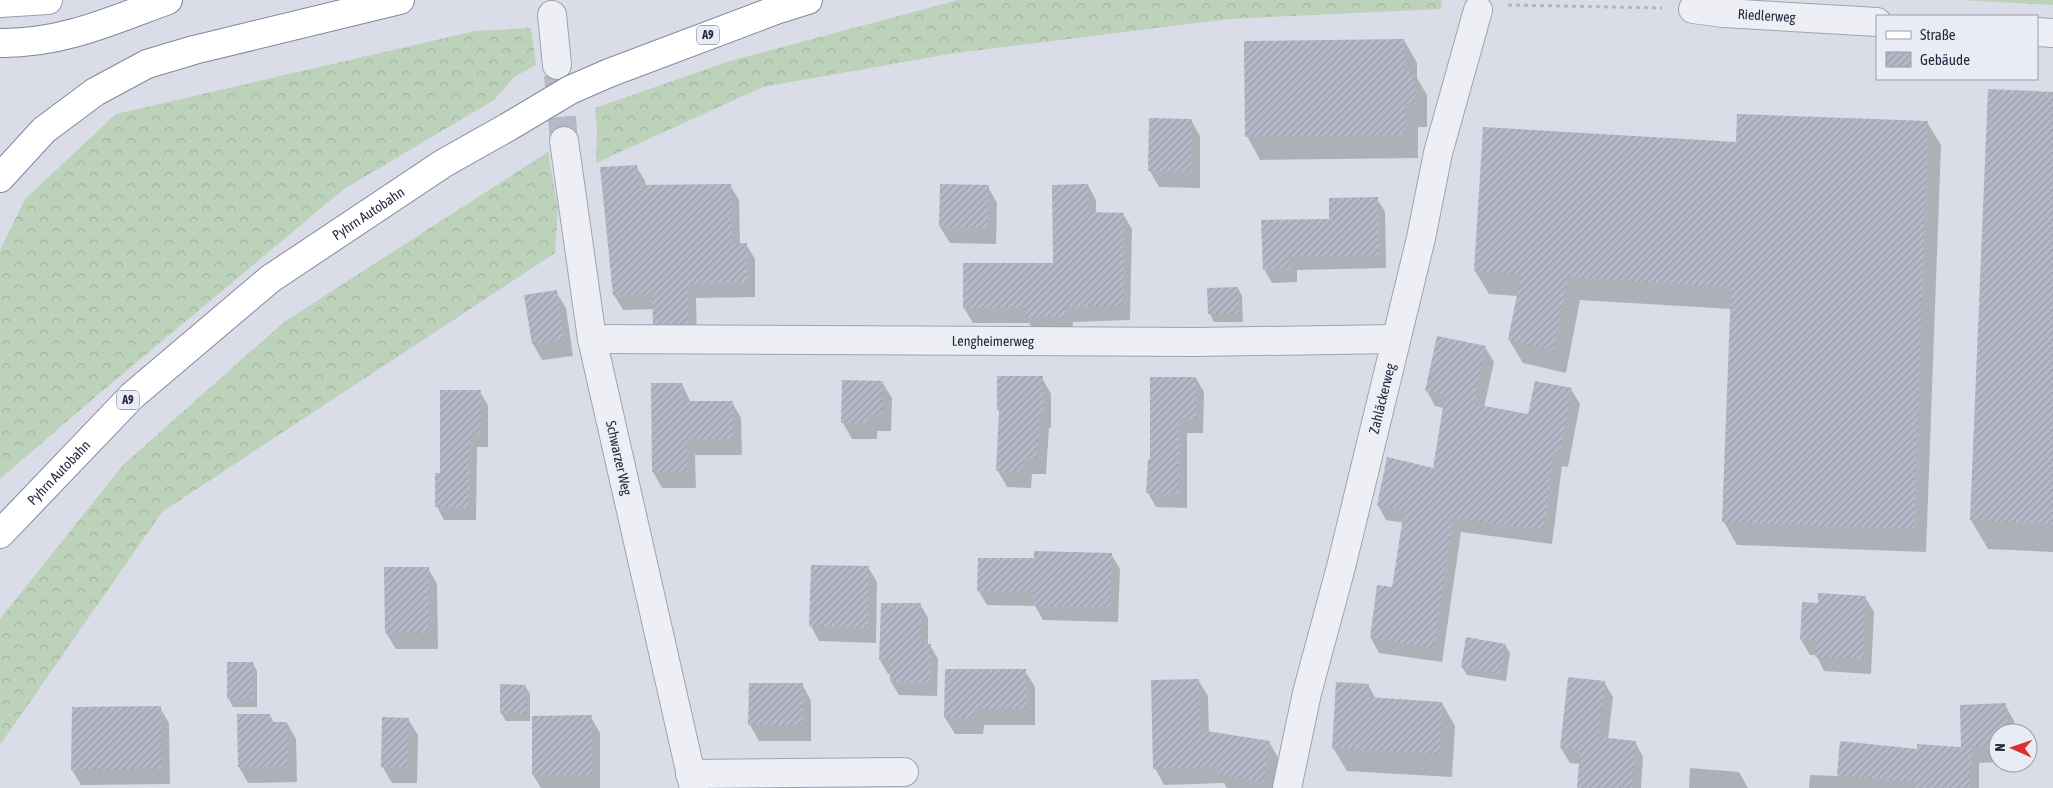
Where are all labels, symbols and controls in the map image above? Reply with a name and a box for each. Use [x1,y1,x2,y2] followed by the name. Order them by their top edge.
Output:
[1737,6,1796,25] street label: Riedlerweg
[1876,15,2038,80] legend
[697,26,719,44] road number: A9
[1920,26,1956,43] text: Straße
[1920,51,1970,68] text: Gebäude
[329,184,407,243] street label: Pyhrn Autobahn
[952,333,1034,349] street label: Lengheimerweg
[1366,362,1398,435] street label: Zahläckerweg
[117,390,139,410] road number: A9
[603,419,635,497] street label: Schwarzer Weg
[24,437,93,508] street label: Pyhrn Autobahn
[1988,723,2038,773] north arrow
[1992,743,2008,752] text: N

